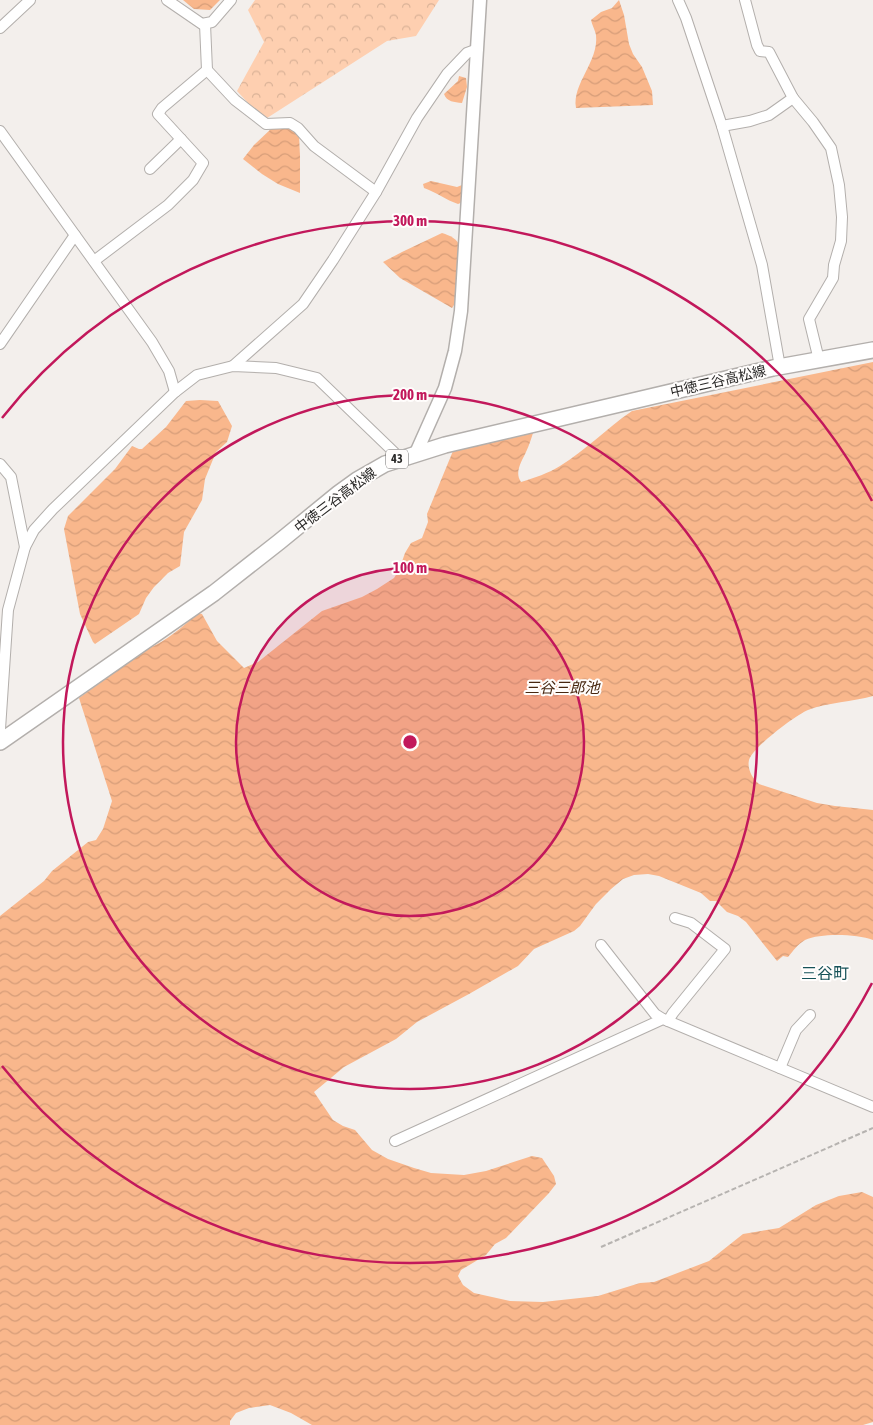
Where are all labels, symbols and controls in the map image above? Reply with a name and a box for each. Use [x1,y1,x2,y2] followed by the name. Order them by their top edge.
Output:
[393,212,427,229] text: 300 m
[668,362,768,400] street label: 中徳三谷高松線
[393,386,427,403] text: 200 m
[386,449,408,468] road number: 43
[291,464,379,536] street label: 中徳三谷高松線
[393,559,427,576] text: 100 m
[524,679,601,696] water label: 三谷三郎池
[401,733,419,751] centre of rings
[801,964,849,982] district label: 三谷町

